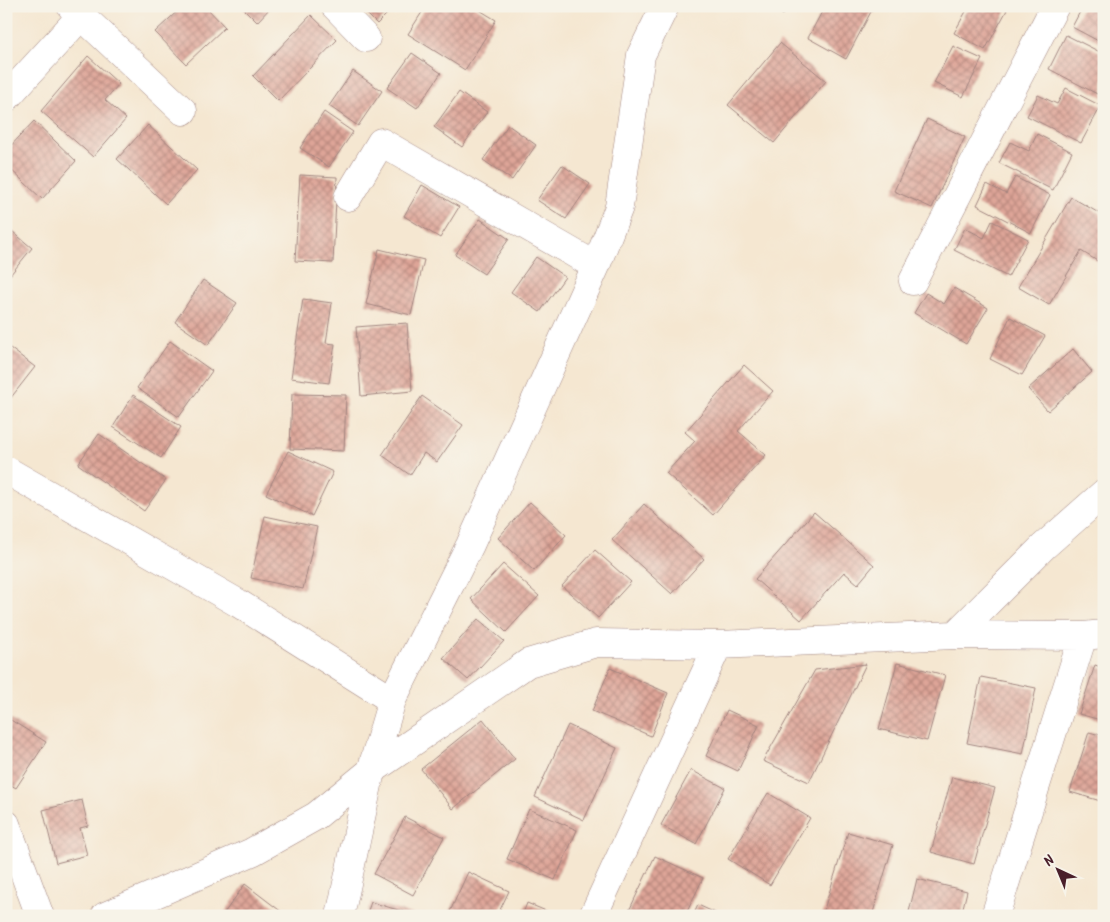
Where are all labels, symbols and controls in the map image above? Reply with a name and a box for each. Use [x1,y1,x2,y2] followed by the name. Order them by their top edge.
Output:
[1032,844,1082,894] north arrow
[1039,850,1061,872] text: N

